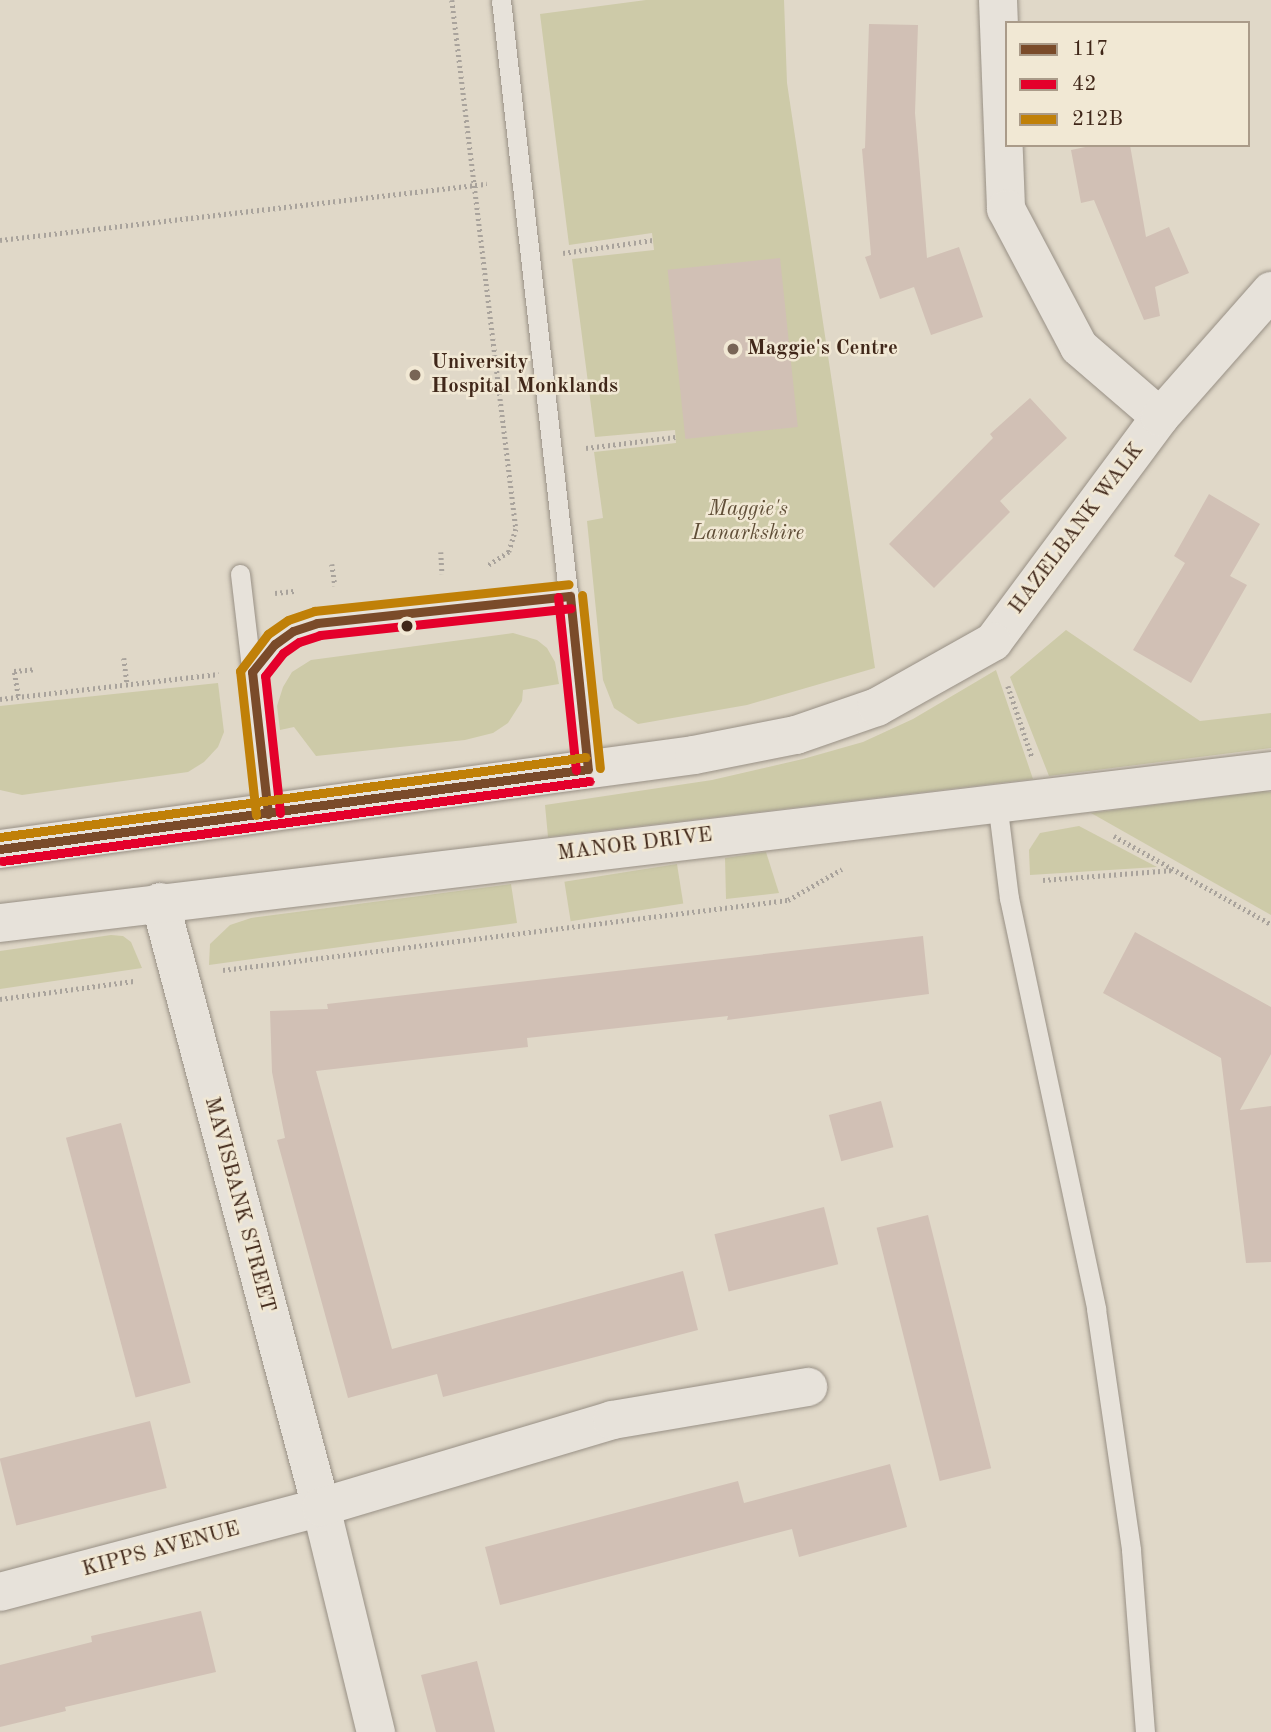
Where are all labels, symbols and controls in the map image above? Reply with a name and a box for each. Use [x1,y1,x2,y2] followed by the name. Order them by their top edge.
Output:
[1005,21,1250,147] legend
[1072,39,1109,60] text: 117
[1072,74,1096,95] text: 42
[1072,109,1123,130] text: 212B
[747,336,898,362] place label: Maggie's Centre
[725,341,741,357] marker: Maggie's Centre
[431,350,618,400] place label: University Hospital Monklands
[405,365,425,385] marker: University Hospital Monklands
[1004,438,1150,620] street label: HAZELBANK WALK
[692,497,804,547] park label: Maggie's Lanarkshire
[400,619,414,633] unlabelled marker
[556,823,714,867] street label: MANOR DRIVE
[198,1094,280,1316] street label: MAVISBANK STREET
[80,1517,242,1583] street label: KIPPS AVENUE

